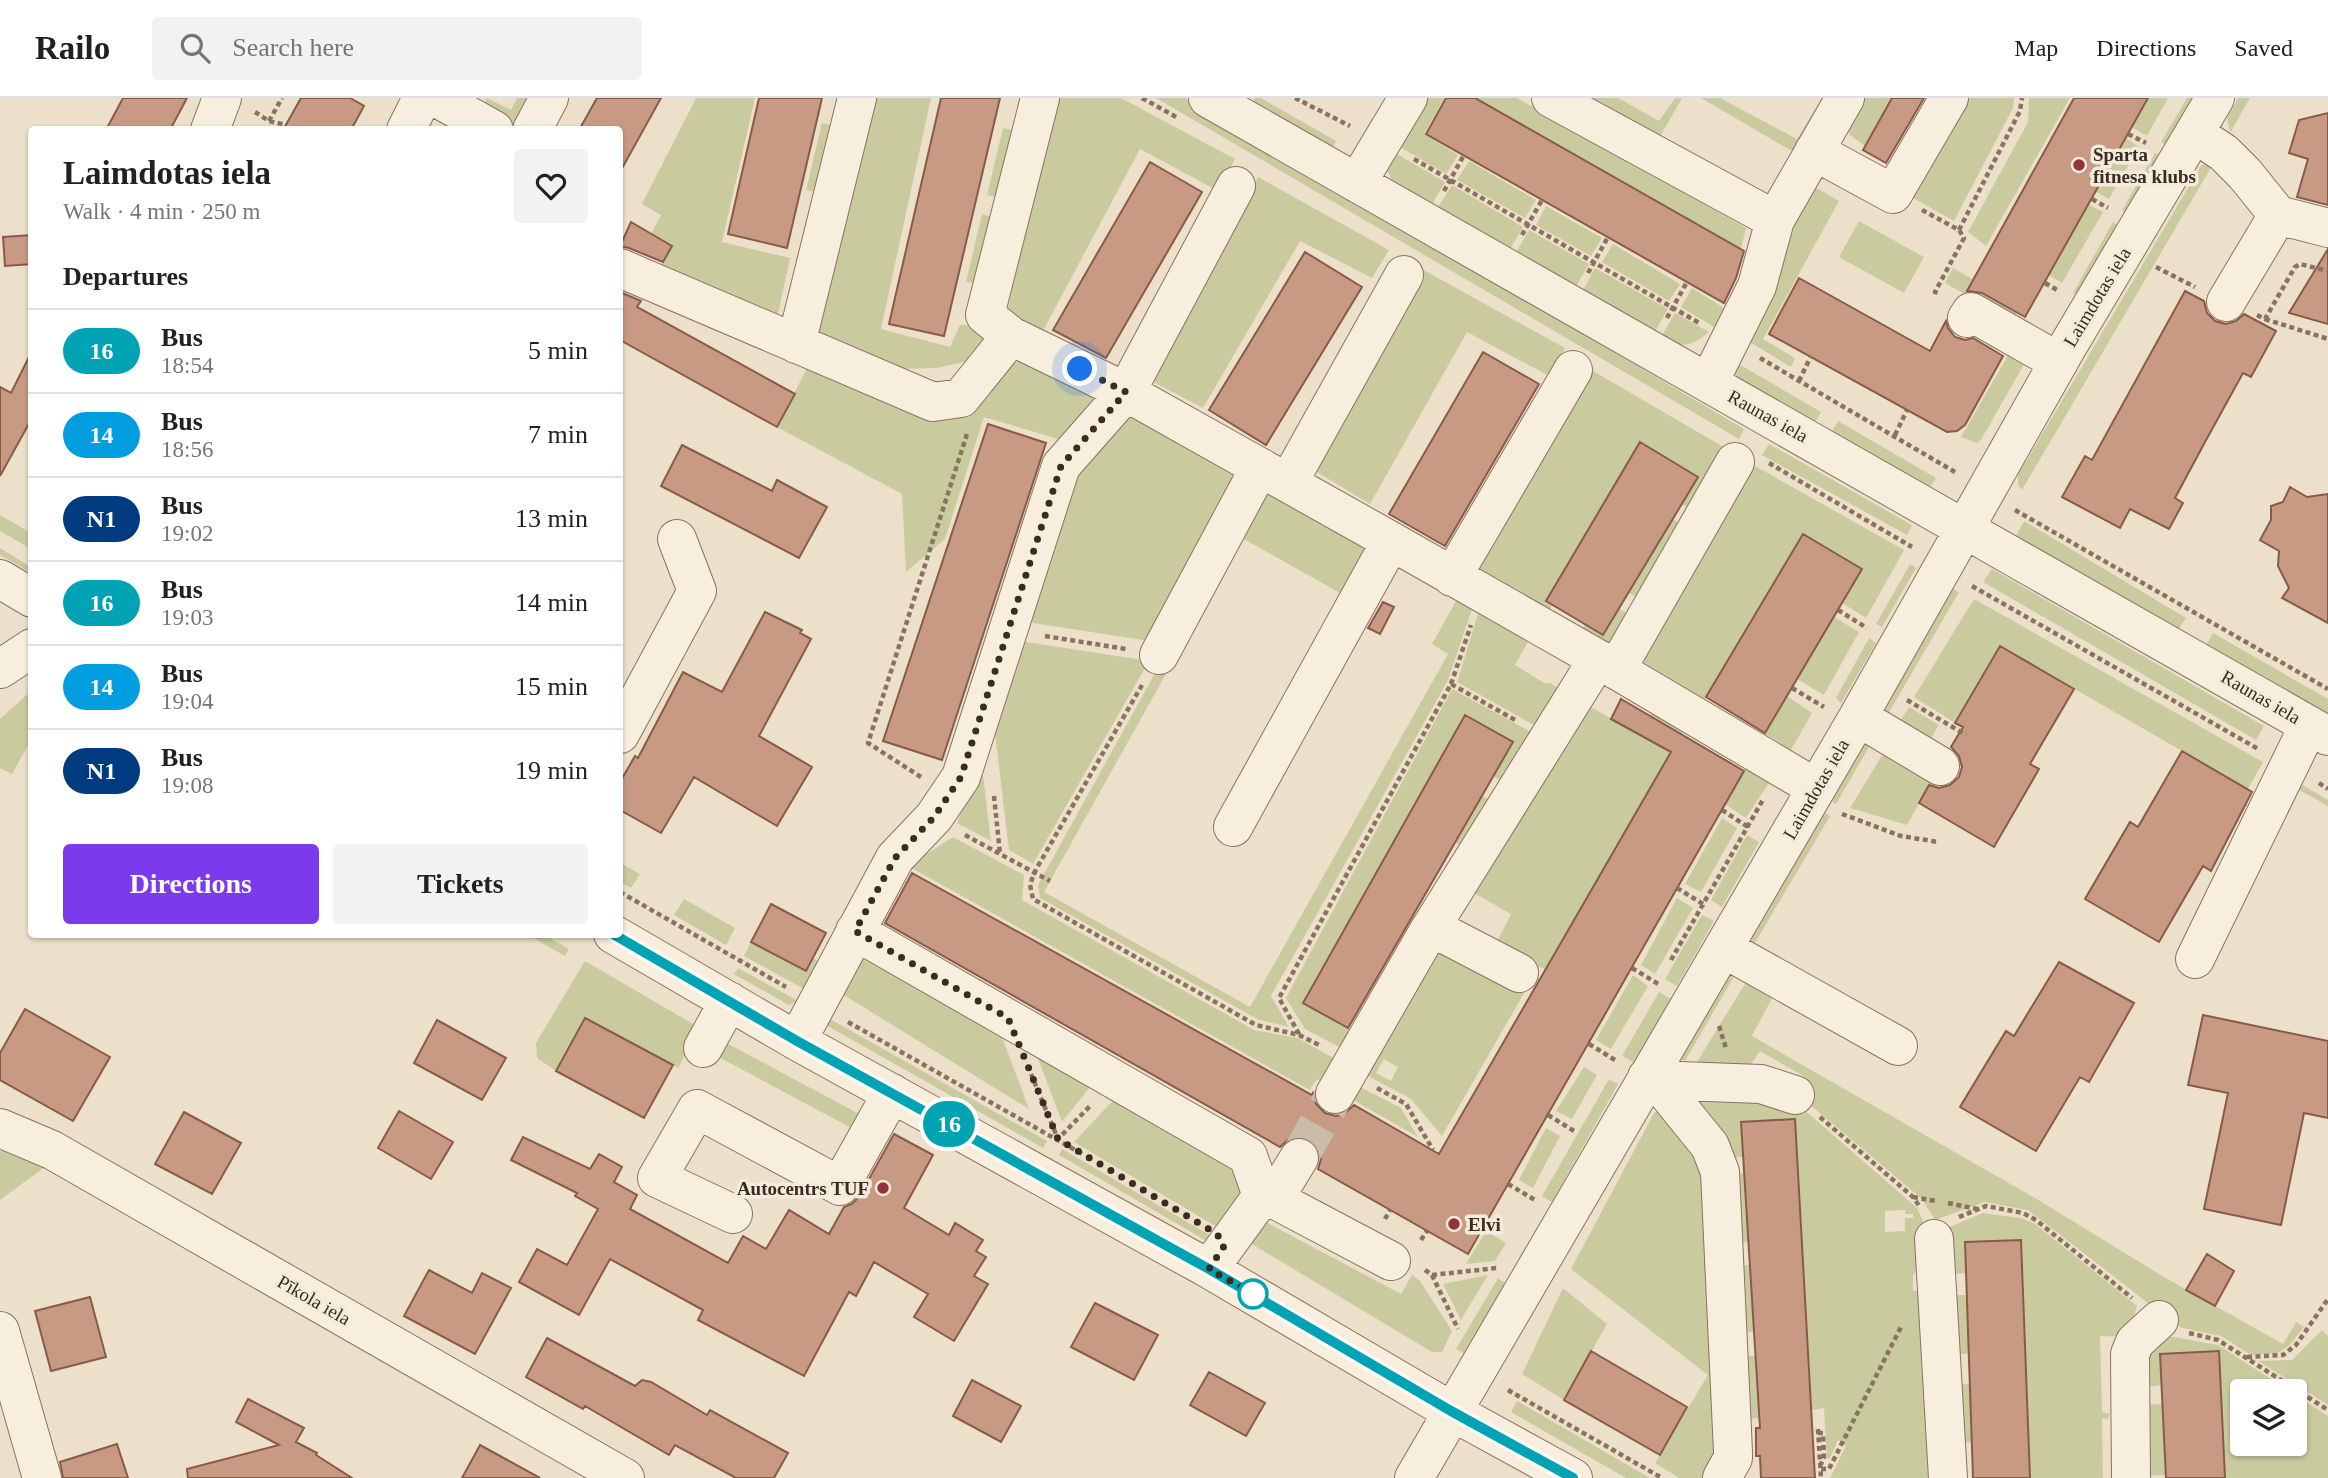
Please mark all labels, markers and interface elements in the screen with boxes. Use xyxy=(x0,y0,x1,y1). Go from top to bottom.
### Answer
search box xyxy=(152,17,642,80)
icon: search xyxy=(176,29,214,67)
text: Railo xyxy=(35,30,110,66)
text: Search here xyxy=(232,33,354,62)
text: Map xyxy=(2014,35,2058,61)
text: Directions xyxy=(2096,35,2196,61)
text: Saved xyxy=(2234,35,2293,61)
place label: Sparta fitnesa klubs xyxy=(2093,144,2196,187)
button: heart xyxy=(514,149,588,223)
text: Laimdotas iela xyxy=(63,155,271,191)
marker: Sparta fitnesa klubs xyxy=(2071,157,2087,173)
text: Walk · 4 min · 250 m xyxy=(63,199,260,224)
street label: Laimdotas iela xyxy=(2059,243,2135,351)
text: Departures xyxy=(63,262,188,291)
text: Bus xyxy=(161,323,203,352)
text: 5 min xyxy=(528,336,588,365)
text: 16 xyxy=(90,338,114,364)
your location xyxy=(1062,351,1097,386)
text: 18:54 xyxy=(161,353,213,378)
street label: Raunas iela xyxy=(1724,385,1812,447)
text: Bus xyxy=(161,407,203,436)
text: 7 min xyxy=(528,420,588,449)
text: 14 xyxy=(90,422,114,448)
text: 18:56 xyxy=(161,437,213,462)
text: Bus xyxy=(161,491,203,520)
text: 13 min xyxy=(515,504,588,533)
text: N1 xyxy=(87,506,116,532)
text: 19:02 xyxy=(161,521,213,546)
text: Bus xyxy=(161,575,203,604)
text: 14 min xyxy=(515,588,588,617)
text: 16 xyxy=(90,590,114,616)
text: 19:03 xyxy=(161,605,213,630)
text: Bus xyxy=(161,659,203,688)
street label: Raunas iela xyxy=(2218,666,2305,728)
text: 15 min xyxy=(515,672,588,701)
text: 14 xyxy=(90,674,114,700)
text: 19:04 xyxy=(161,689,213,714)
street label: Laimdotas iela xyxy=(1779,735,1853,843)
text: Bus xyxy=(161,743,203,772)
text: 19 min xyxy=(515,756,588,785)
text: N1 xyxy=(87,758,116,784)
text: 19:08 xyxy=(161,773,213,798)
button: Directions xyxy=(63,844,319,924)
button: Tickets xyxy=(333,844,588,924)
line badge: 16 xyxy=(918,1101,981,1147)
text: 16 xyxy=(937,1111,961,1137)
place label: Autocentrs TUF xyxy=(737,1178,869,1199)
marker: Autocentrs TUF xyxy=(875,1180,891,1196)
place label: Elvi xyxy=(1468,1214,1501,1235)
marker: Elvi xyxy=(1446,1216,1462,1232)
street label: Pīkola iela xyxy=(274,1271,355,1330)
unlabelled marker xyxy=(1238,1279,1268,1309)
map controls xyxy=(2230,1379,2307,1456)
button: layers xyxy=(2230,1379,2307,1456)

